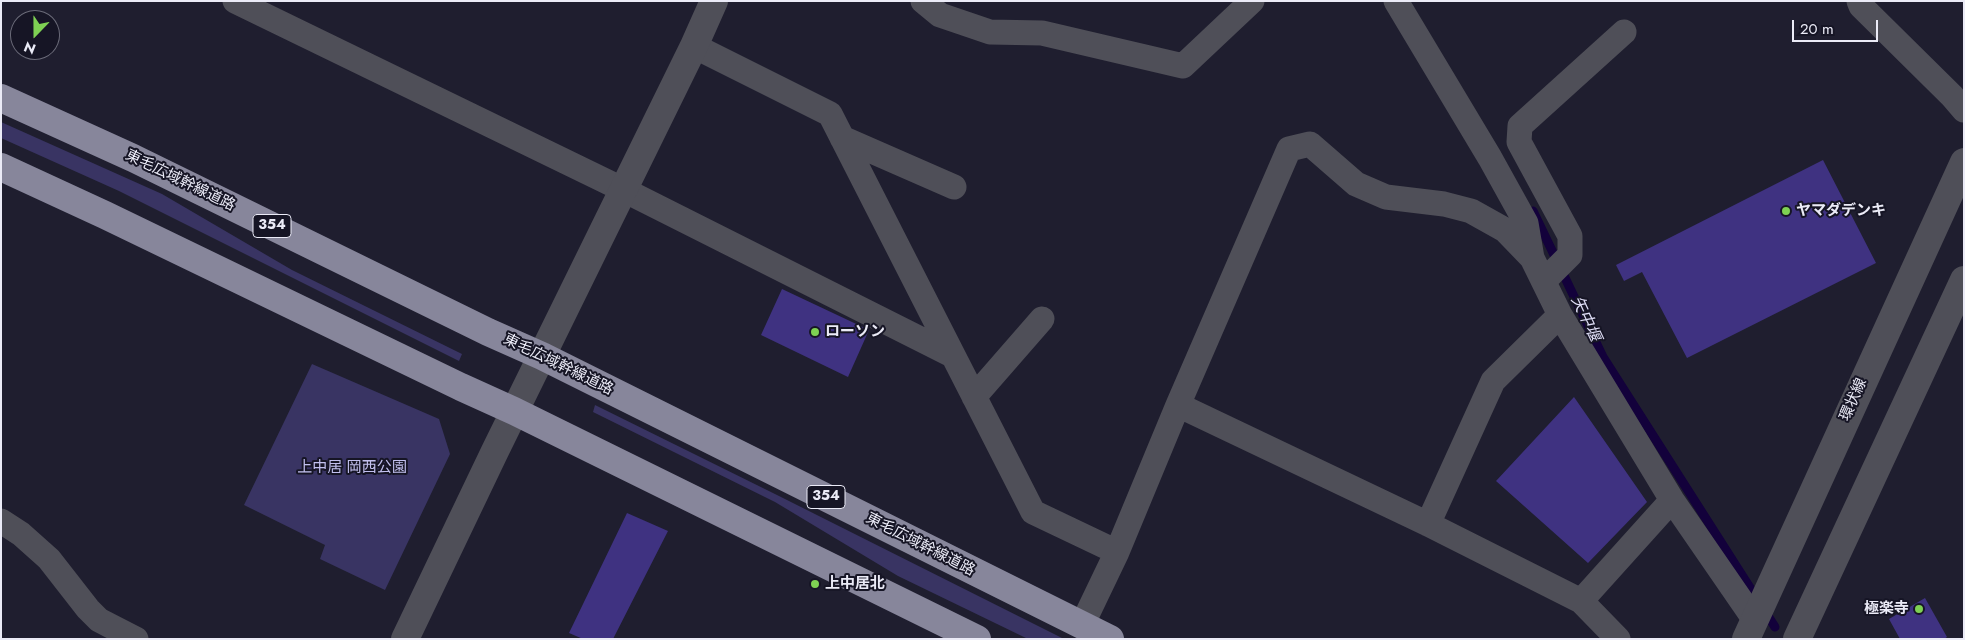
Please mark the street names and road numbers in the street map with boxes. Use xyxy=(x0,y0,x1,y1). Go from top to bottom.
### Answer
street label: 東毛広域幹線道路 xyxy=(122,147,238,215)
road number: 354 xyxy=(253,215,291,238)
street label: 東毛広域幹線道路 xyxy=(500,331,616,399)
street label: 環状線 xyxy=(1837,376,1871,424)
road number: 354 xyxy=(807,486,845,508)
street label: 東毛広域幹線道路 xyxy=(862,510,978,580)

